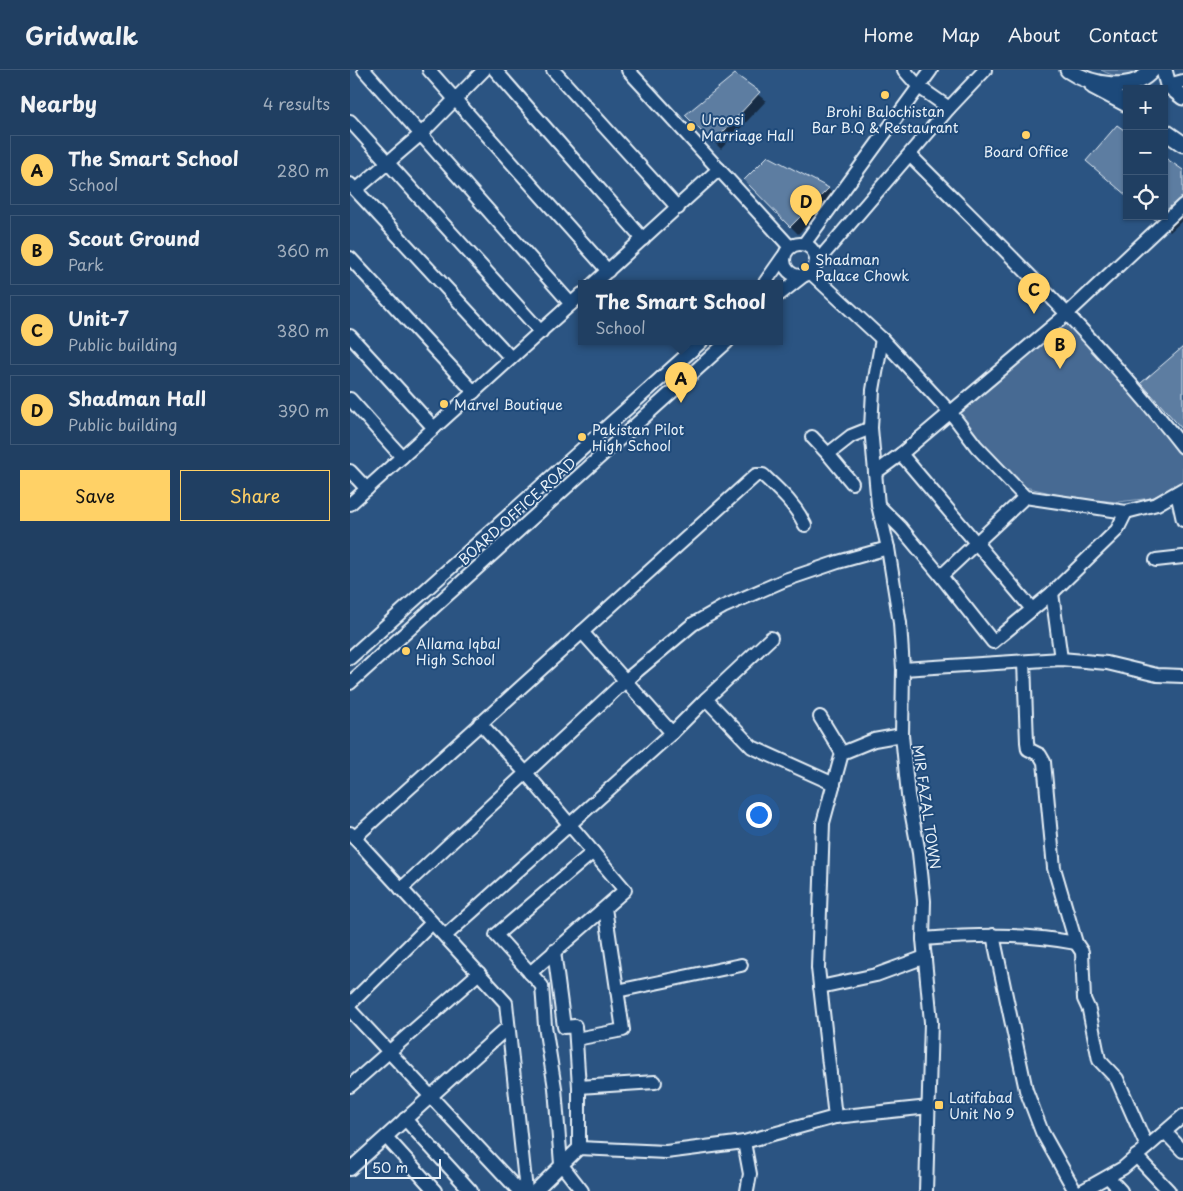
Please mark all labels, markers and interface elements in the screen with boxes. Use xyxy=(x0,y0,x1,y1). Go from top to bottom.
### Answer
text: Gridwalk xyxy=(25,17,138,53)
text: Home xyxy=(863,21,913,48)
text: Map xyxy=(941,21,980,48)
text: About xyxy=(1008,21,1060,48)
text: Contact xyxy=(1088,21,1158,48)
map controls xyxy=(1123,85,1168,220)
button: + xyxy=(1123,85,1168,130)
text: Nearby xyxy=(20,87,97,119)
marker: Brohi Balochistan Bar B.Q & Restaurant xyxy=(879,89,891,101)
text: 4 results xyxy=(263,91,330,115)
place label: Brohi Balochistan Bar B.Q & Restaurant xyxy=(812,101,959,138)
place label: Uroosi Marriage Hall xyxy=(701,109,794,146)
marker: Uroosi Marriage Hall xyxy=(685,121,697,133)
marker: Board Office xyxy=(1020,129,1032,141)
button: − xyxy=(1123,130,1168,175)
place label: Board Office xyxy=(984,141,1068,162)
text: The Smart School xyxy=(68,144,238,172)
text: A xyxy=(31,158,43,182)
text: 280 m xyxy=(277,158,329,182)
text: School xyxy=(68,172,118,196)
button: locate xyxy=(1123,175,1168,220)
pin: D xyxy=(790,185,822,226)
text: Scout Ground xyxy=(68,224,200,252)
text: B xyxy=(32,238,42,262)
text: 360 m xyxy=(277,238,329,262)
place label: Shadman Palace Chowk xyxy=(815,249,909,286)
text: Park xyxy=(68,252,104,276)
marker: Shadman Palace Chowk xyxy=(799,261,811,273)
pin: C xyxy=(1018,273,1050,314)
popup xyxy=(578,280,783,345)
text: The Smart School xyxy=(595,287,766,315)
text: Unit-7 xyxy=(68,304,129,332)
text: School xyxy=(595,315,646,339)
text: C xyxy=(31,318,43,342)
text: 380 m xyxy=(277,318,329,342)
pin: B xyxy=(1044,328,1076,369)
text: Public building xyxy=(68,332,178,356)
pin: A xyxy=(665,362,697,403)
text: Shadman Hall xyxy=(68,384,206,412)
place label: Marvel Boutique xyxy=(454,394,563,415)
text: D xyxy=(31,398,43,422)
text: 390 m xyxy=(278,398,329,422)
marker: Marvel Boutique xyxy=(438,398,450,410)
text: Public building xyxy=(68,412,178,436)
place label: Pakistan Pilot High School xyxy=(592,419,685,456)
marker: Pakistan Pilot High School xyxy=(576,431,588,443)
street label: BOARD OFFICE ROAD xyxy=(454,452,580,570)
button: Save xyxy=(20,470,170,521)
button: Share xyxy=(180,470,330,521)
place label: Allama Iqbal High School xyxy=(416,633,500,670)
marker: Allama Iqbal High School xyxy=(400,645,412,657)
street label: MIR FAZAL TOWN xyxy=(908,743,946,871)
your location xyxy=(746,802,772,828)
place label: Latifabad Unit No 9 xyxy=(949,1087,1015,1124)
marker: Latifabad Unit No 9 xyxy=(933,1099,945,1111)
scale bar xyxy=(365,1156,441,1179)
text: 50 m xyxy=(372,1157,408,1178)

